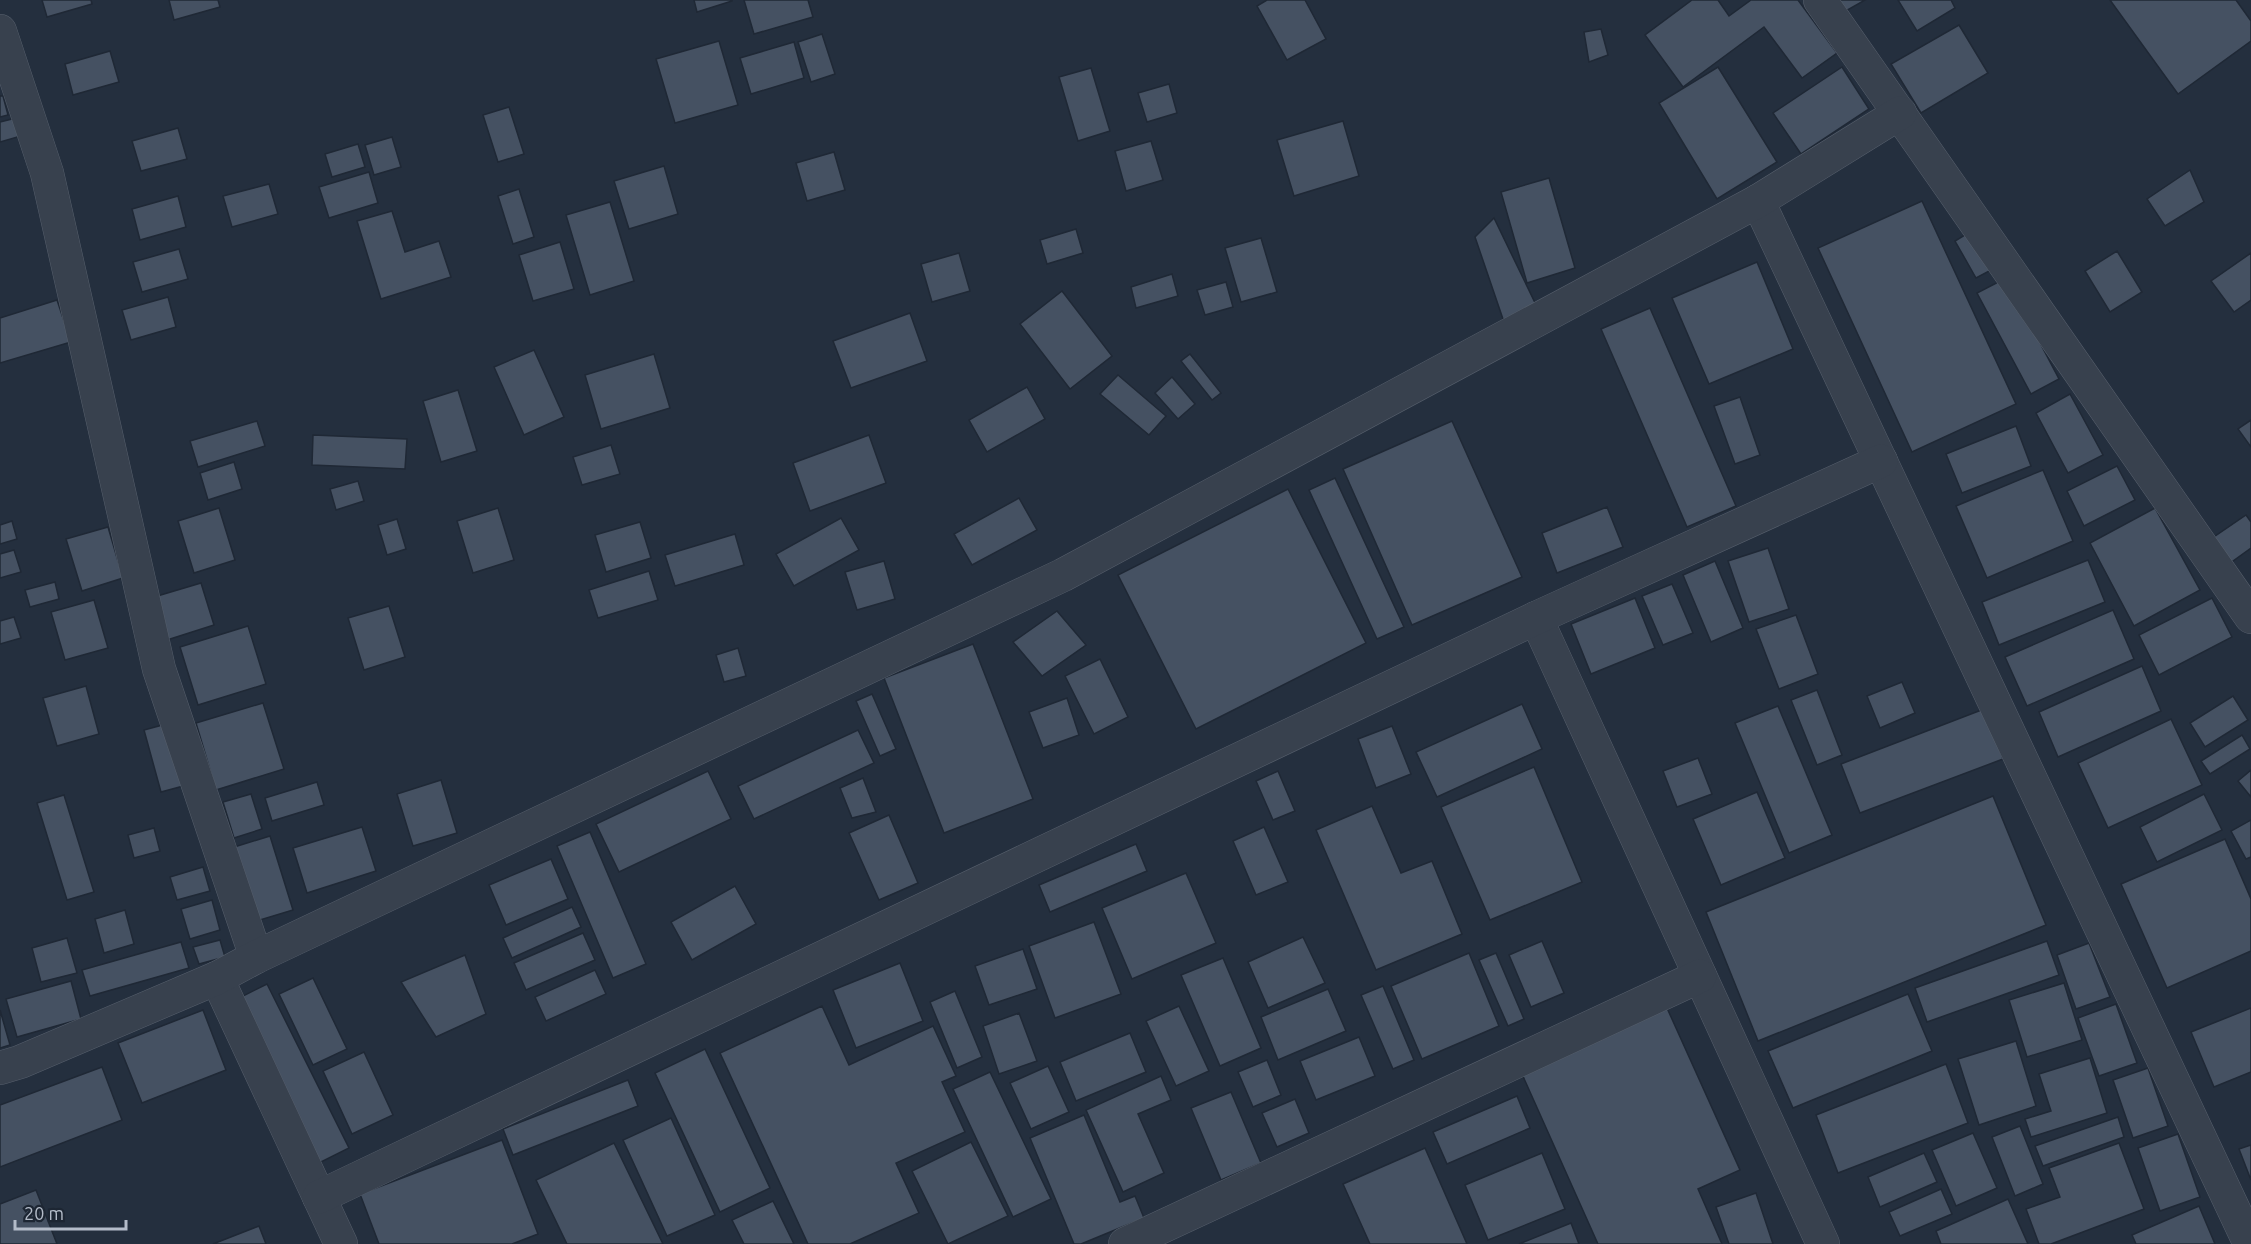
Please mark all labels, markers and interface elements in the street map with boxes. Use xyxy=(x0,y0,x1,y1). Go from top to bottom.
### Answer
scale bar xyxy=(15,1193,126,1231)
text: 20 m xyxy=(24,1203,64,1223)

